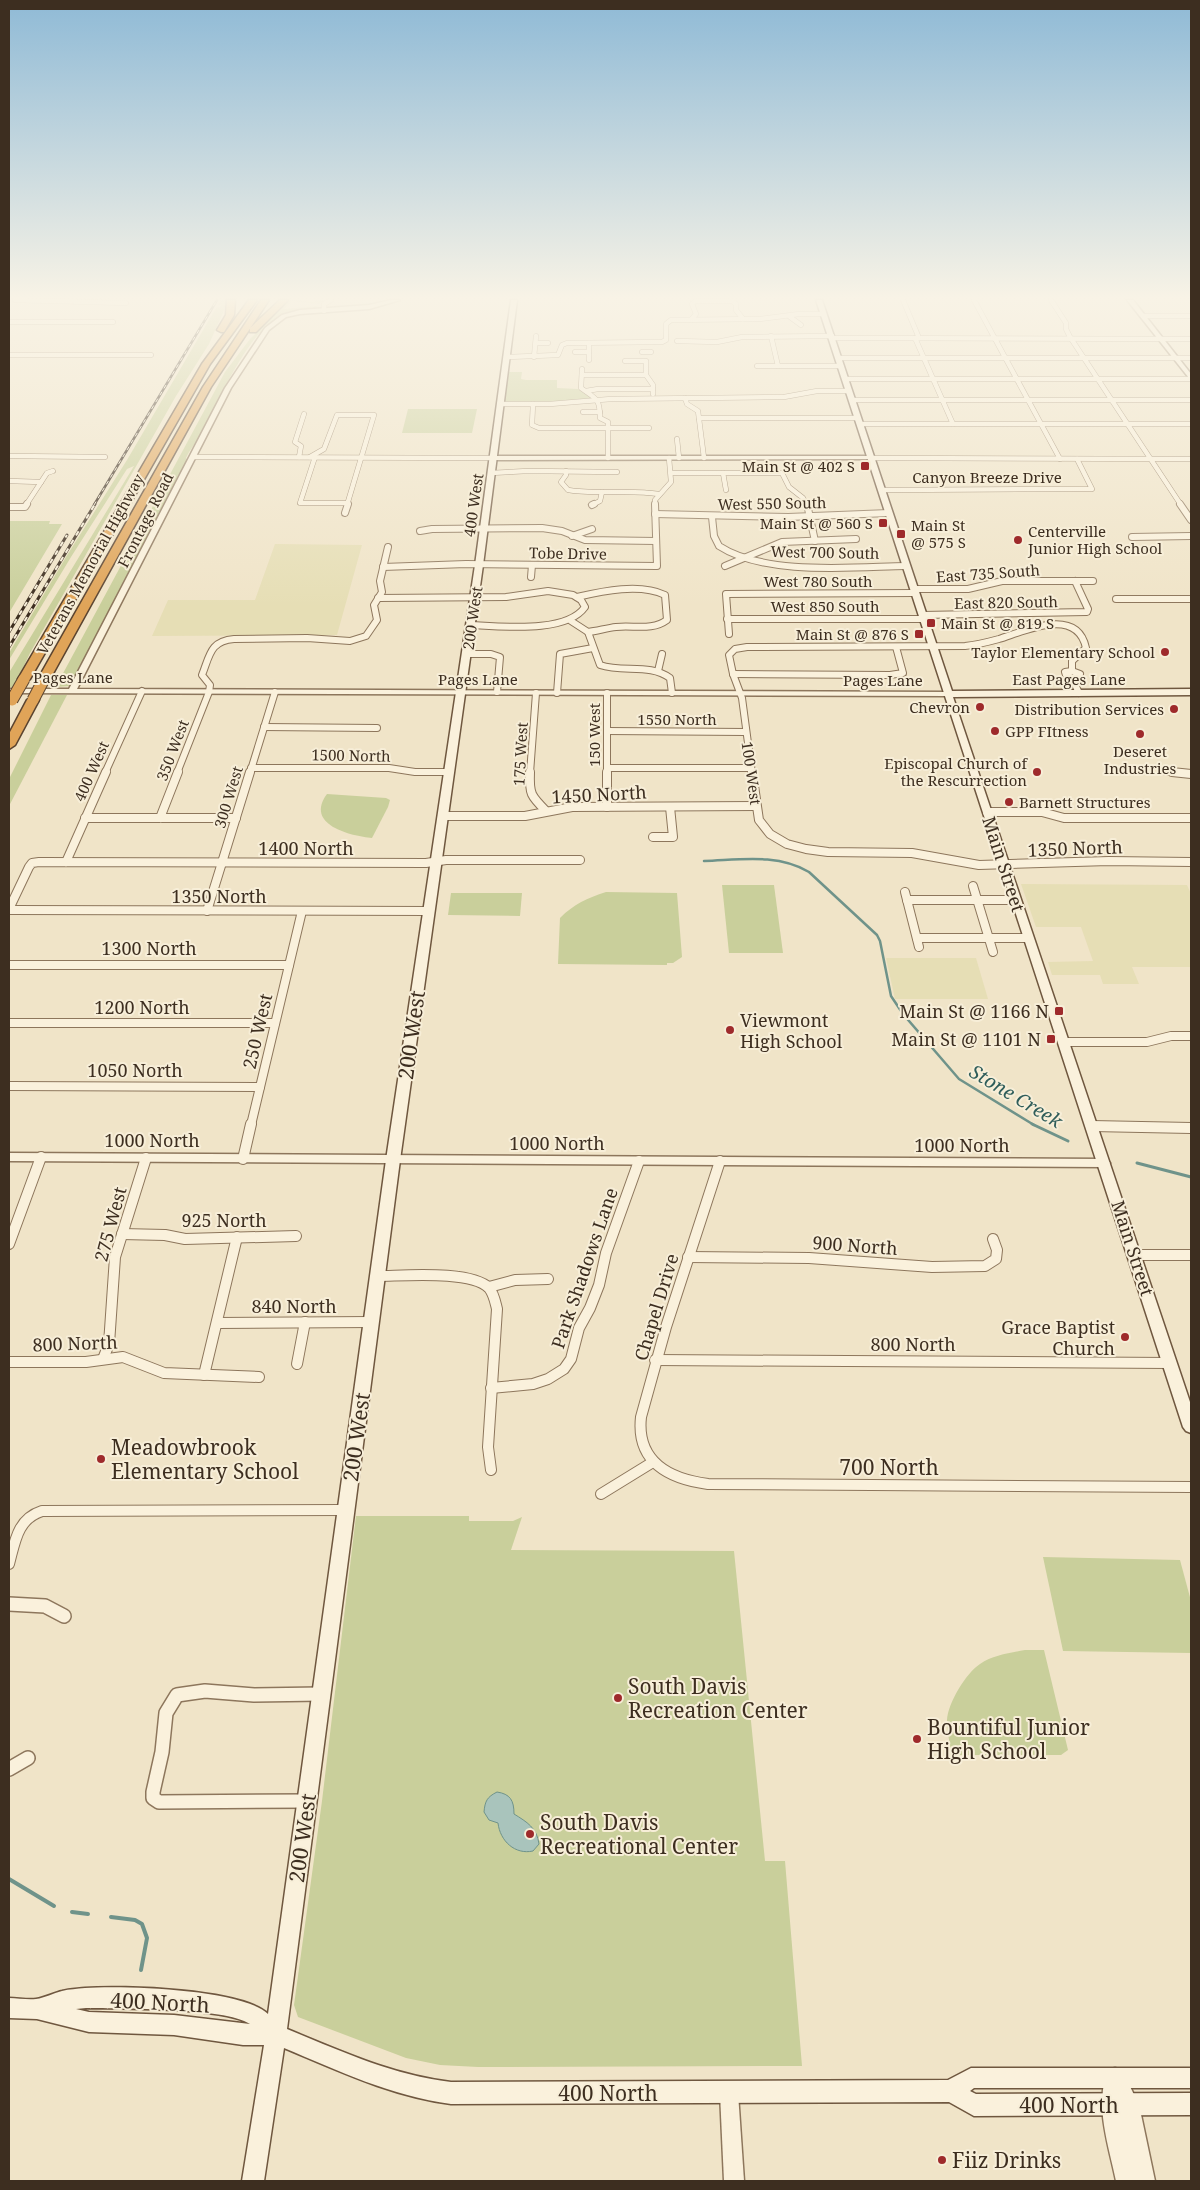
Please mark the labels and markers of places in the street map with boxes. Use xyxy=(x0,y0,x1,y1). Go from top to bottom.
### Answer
place label: Main St @ 402 S xyxy=(742,456,855,476)
marker: Main St @ 402 S xyxy=(859,460,871,472)
place label: Main St @ 560 S xyxy=(760,513,873,533)
place label: Main St @ 575 S xyxy=(911,515,966,552)
marker: Main St @ 560 S xyxy=(877,517,889,529)
place label: Centerville Junior High School xyxy=(1027,521,1163,558)
marker: Main St @ 575 S xyxy=(895,528,907,540)
marker: Centerville Junior High School xyxy=(1012,534,1024,546)
place label: Main St @ 819 S xyxy=(941,613,1054,633)
marker: Main St @ 819 S xyxy=(925,617,937,629)
place label: Main St @ 876 S xyxy=(796,624,909,644)
marker: Main St @ 876 S xyxy=(913,628,925,640)
place label: Taylor Elementary School xyxy=(971,642,1155,662)
marker: Taylor Elementary School xyxy=(1159,646,1171,658)
place label: Chevron xyxy=(909,697,970,717)
place label: Distribution Services xyxy=(1014,699,1164,719)
marker: Chevron xyxy=(974,701,986,713)
marker: Distribution Services xyxy=(1168,703,1180,715)
place label: GPP FItness xyxy=(1005,721,1089,741)
marker: GPP FItness xyxy=(989,725,1001,737)
marker: Deseret Industries xyxy=(1134,728,1146,740)
place label: Deseret Industries xyxy=(1104,741,1177,778)
place label: Episcopal Church of the Rescurrection xyxy=(884,753,1028,790)
marker: Episcopal Church of the Rescurrection xyxy=(1031,766,1043,778)
place label: Barnett Structures xyxy=(1019,792,1151,812)
marker: Barnett Structures xyxy=(1003,796,1015,808)
place label: Main St @ 1166 N xyxy=(899,999,1049,1023)
marker: Main St @ 1166 N xyxy=(1053,1005,1065,1017)
place label: Viewmont High School xyxy=(740,1008,843,1053)
marker: Viewmont High School xyxy=(724,1024,736,1036)
place label: Main St @ 1101 N xyxy=(891,1027,1041,1051)
marker: Main St @ 1101 N xyxy=(1045,1033,1057,1045)
place label: Grace Baptist Church xyxy=(1001,1315,1115,1360)
marker: Grace Baptist Church xyxy=(1119,1331,1131,1343)
place label: Meadowbrook Elementary School xyxy=(111,1433,299,1485)
marker: Meadowbrook Elementary School xyxy=(95,1453,107,1465)
place label: South Davis Recreation Center xyxy=(628,1672,808,1724)
marker: South Davis Recreation Center xyxy=(612,1692,624,1704)
place label: Bountiful Junior High School xyxy=(927,1713,1090,1765)
marker: Bountiful Junior High School xyxy=(911,1733,923,1745)
place label: South Davis Recreational Center xyxy=(540,1808,738,1860)
marker: South Davis Recreational Center xyxy=(524,1828,536,1840)
place label: Fiiz Drinks xyxy=(952,2146,1061,2174)
marker: Fiiz Drinks xyxy=(936,2154,948,2166)

